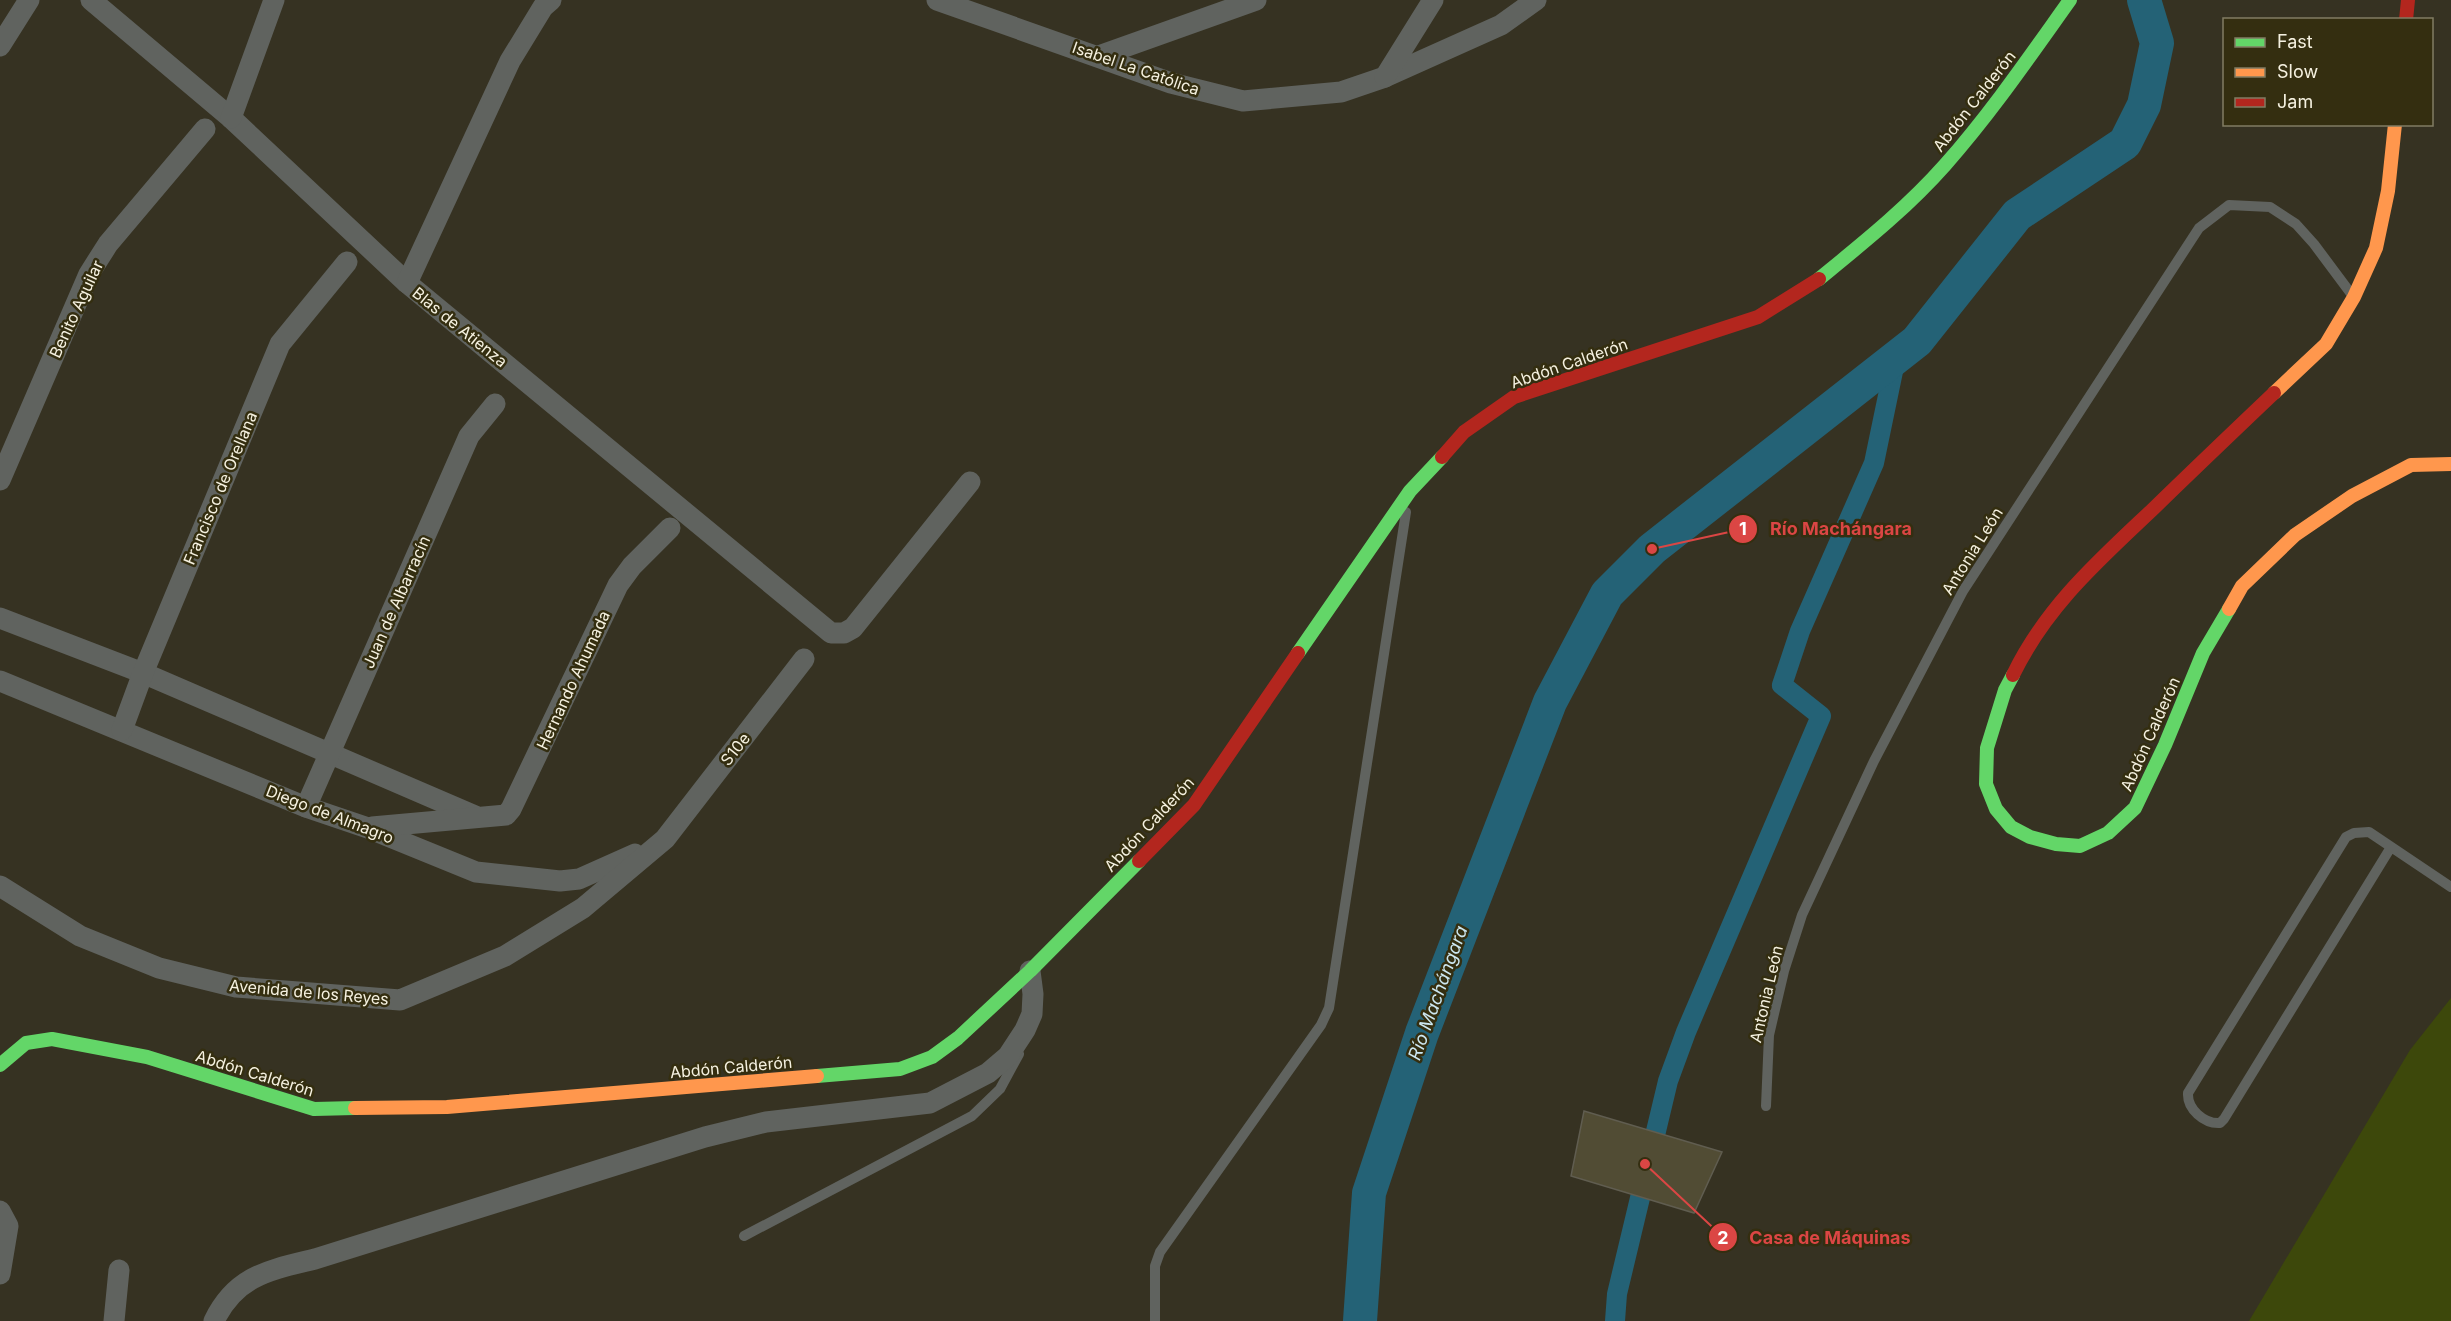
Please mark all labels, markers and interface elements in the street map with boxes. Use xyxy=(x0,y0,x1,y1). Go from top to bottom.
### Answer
legend xyxy=(2223,18,2433,126)
text: Fast xyxy=(2277,31,2313,52)
street label: Isabel La Católica xyxy=(1070,37,1202,99)
street label: Abdón Calderón xyxy=(1928,47,2020,155)
text: Slow xyxy=(2277,61,2318,82)
text: Jam xyxy=(2277,91,2313,112)
street label: Benito Aguilar xyxy=(45,257,107,361)
street label: Blas de Atienza xyxy=(408,283,512,371)
street label: Abdón Calderón xyxy=(1508,334,1630,392)
street label: Francisco de Orellana xyxy=(179,408,261,568)
street label: Antonia León xyxy=(1937,504,2007,598)
callout: Río Machángara xyxy=(1728,511,1924,547)
text: 1 xyxy=(1739,518,1747,539)
text: Río Machángara xyxy=(1770,518,1912,539)
street label: Juan de Albarracín xyxy=(358,533,434,671)
street label: Hernando Ahumada xyxy=(532,607,614,753)
street label: Abdón Calderón xyxy=(2116,674,2184,794)
street label: S10e xyxy=(716,729,754,769)
street label: Abdón Calderón xyxy=(1100,772,1198,876)
street label: Diego de Almagro xyxy=(263,780,397,848)
water label: Río Machángara xyxy=(1403,923,1472,1063)
street label: Antonia León xyxy=(1745,943,1787,1045)
street label: Avenida de los Reyes xyxy=(228,975,390,1009)
street label: Abdón Calderón xyxy=(193,1046,317,1100)
street label: Abdón Calderón xyxy=(669,1052,793,1082)
callout: Casa de Máquinas xyxy=(1708,1219,1923,1255)
text: 2 xyxy=(1717,1227,1729,1248)
text: Casa de Máquinas xyxy=(1749,1227,1911,1248)

